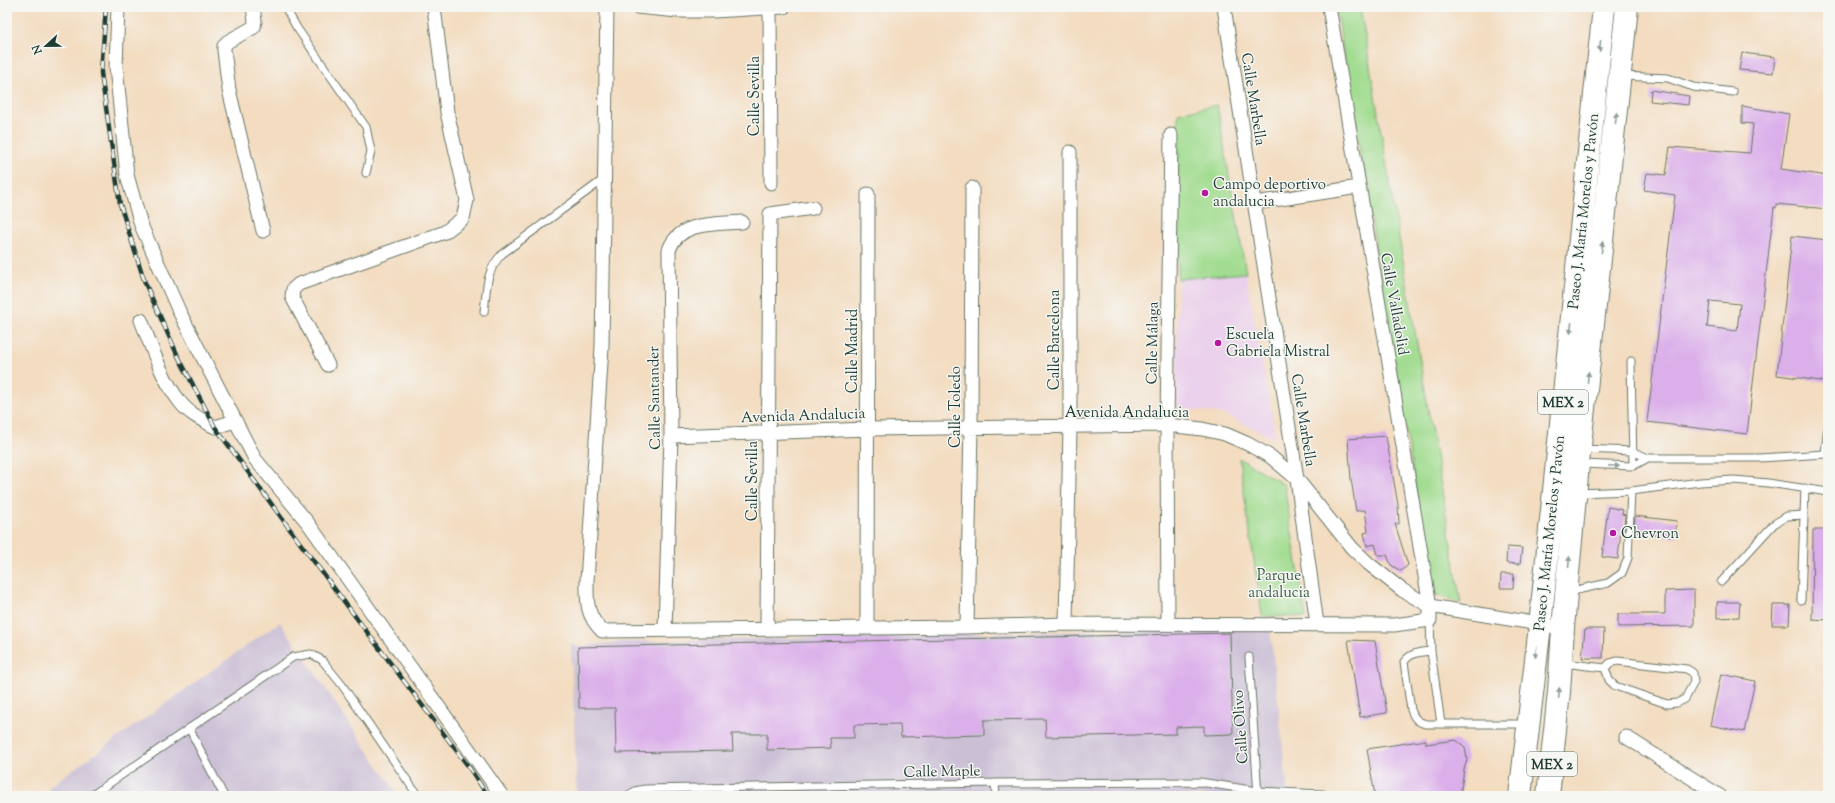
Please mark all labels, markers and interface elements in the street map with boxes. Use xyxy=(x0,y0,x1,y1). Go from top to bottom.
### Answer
north arrow xyxy=(26,26,66,66)
one-way arrow xyxy=(1597,40,1604,52)
text: N xyxy=(29,42,47,57)
street label: Calle Marbella xyxy=(1235,51,1270,147)
street label: Calle Sevilla xyxy=(745,56,766,136)
street label: Paseo J. María Morelos y Pavón xyxy=(1564,112,1605,310)
one-way arrow xyxy=(1613,112,1620,124)
place label: Campo deportivo andalucia xyxy=(1213,175,1326,213)
marker: Campo deportivo andalucia xyxy=(1200,188,1210,198)
one-way arrow xyxy=(1599,241,1605,254)
street label: Calle Valladolid xyxy=(1374,251,1413,358)
street label: Calle Barcelona xyxy=(1045,290,1066,390)
street label: Calle Málaga xyxy=(1142,301,1165,385)
street label: Calle Madrid xyxy=(843,308,864,393)
one-way arrow xyxy=(1567,322,1574,334)
place label: Escuela Gabriela Mistral xyxy=(1226,325,1330,363)
marker: Escuela Gabriela Mistral xyxy=(1213,338,1223,348)
street label: Calle Santander xyxy=(644,346,667,450)
street label: Calle Toledo xyxy=(946,366,967,448)
one-way arrow xyxy=(1584,371,1591,383)
street label: Calle Marbella xyxy=(1285,372,1320,468)
road number: MEX 2 xyxy=(1538,390,1588,414)
street label: Avenida Andalucia xyxy=(1065,403,1189,424)
street label: Avenida Andalucia xyxy=(741,404,866,429)
street label: Paseo J. María Morelos y Pavón xyxy=(1530,434,1571,632)
street label: Calle Sevilla xyxy=(743,441,764,521)
one-way arrow xyxy=(1608,462,1620,469)
place label: Chevron xyxy=(1621,524,1679,545)
marker: Chevron xyxy=(1608,528,1618,538)
one-way arrow xyxy=(1566,556,1573,568)
park label: Parque andalucia xyxy=(1248,566,1310,604)
one-way arrow xyxy=(1533,646,1540,658)
one-way arrow xyxy=(1555,687,1562,699)
street label: Calle Olivo xyxy=(1228,689,1255,765)
road number: MEX 2 xyxy=(1527,752,1577,776)
street label: Calle Maple xyxy=(903,761,981,784)

